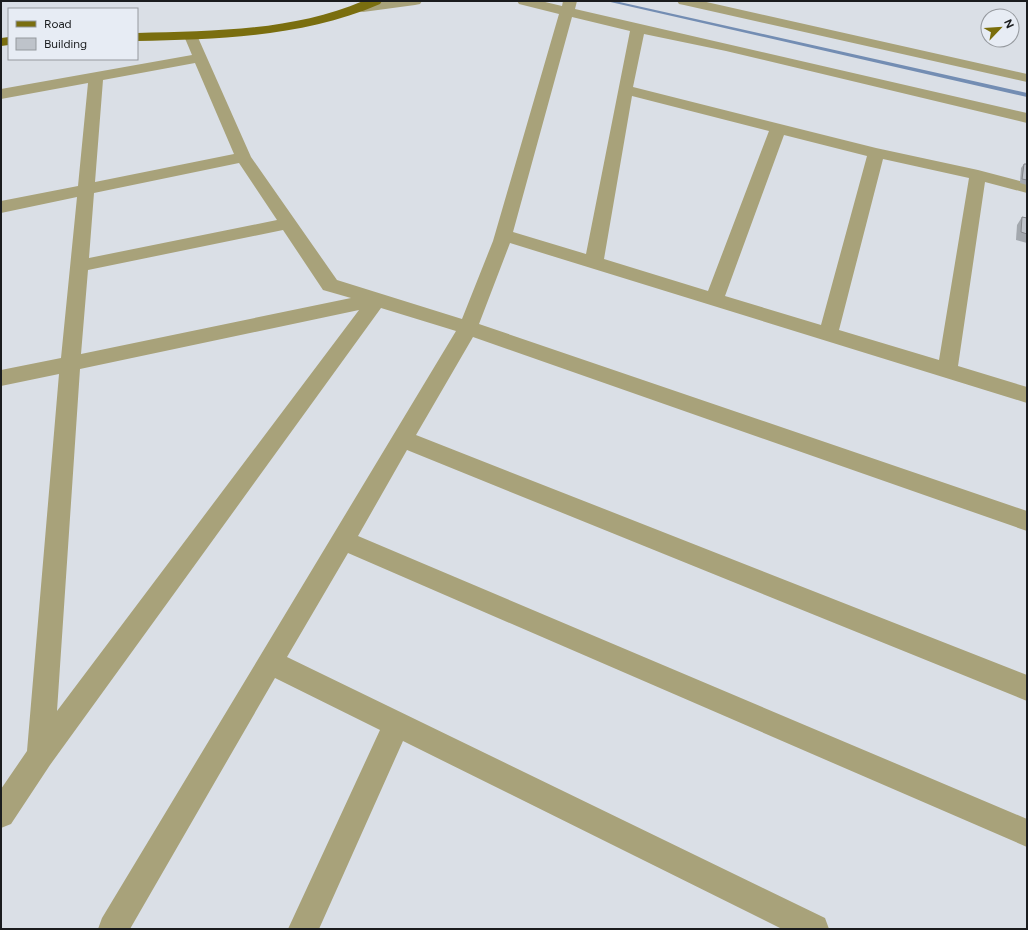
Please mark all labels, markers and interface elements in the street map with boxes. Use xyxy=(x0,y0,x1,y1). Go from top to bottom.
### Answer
legend xyxy=(8,8,138,60)
north arrow xyxy=(980,8,1020,48)
text: Road xyxy=(44,17,72,31)
text: N xyxy=(1001,17,1016,31)
text: Building xyxy=(44,37,87,51)

